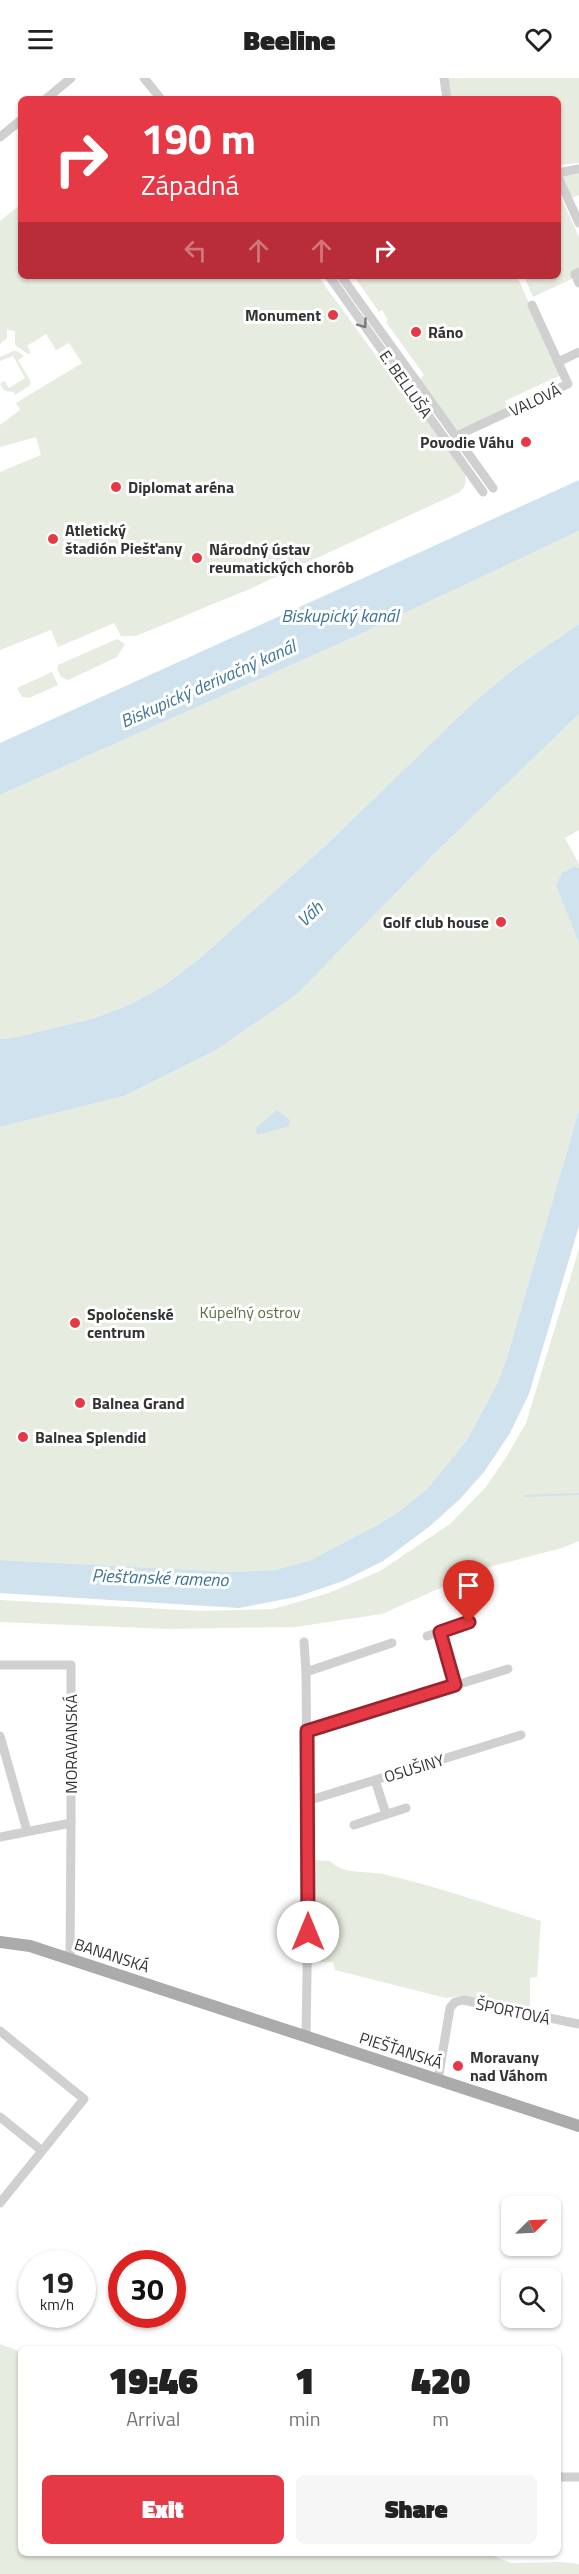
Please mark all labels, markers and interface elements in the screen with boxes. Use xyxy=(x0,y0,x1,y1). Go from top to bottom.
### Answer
text: Beeline xyxy=(244,19,335,60)
icon: menu xyxy=(24,23,57,56)
icon: heart xyxy=(522,23,555,56)
text: 190 m xyxy=(141,106,256,170)
icon: right xyxy=(42,120,120,198)
text: Západná xyxy=(141,164,239,205)
icon: left xyxy=(179,234,212,267)
icon: ahead xyxy=(242,234,275,267)
icon: ahead xyxy=(305,234,338,267)
icon: right xyxy=(368,234,401,267)
place label: Monument xyxy=(245,303,321,327)
marker: Monument xyxy=(326,308,340,322)
one-way arrow xyxy=(356,317,367,328)
place label: Ráno xyxy=(428,320,463,344)
marker: Ráno xyxy=(409,325,423,339)
street label: E. BELLUŠA xyxy=(374,345,438,423)
street label: VALOVÁ xyxy=(505,377,565,422)
place label: Povodie Váhu xyxy=(420,430,514,454)
marker: Povodie Váhu xyxy=(519,435,533,449)
place label: Diplomat aréna xyxy=(128,475,234,499)
marker: Diplomat aréna xyxy=(109,480,123,494)
place label: Atletický štadión Piešťany xyxy=(65,518,182,560)
marker: Atletický štadión Piešťany xyxy=(46,532,60,546)
place label: Národný ústav reumatických chorôb xyxy=(209,537,354,579)
marker: Národný ústav reumatických chorôb xyxy=(190,551,204,565)
water label: Biskupický kanál xyxy=(281,602,401,629)
water label: Biskupický derivačný kanál xyxy=(116,632,302,734)
water label: Váh xyxy=(290,894,330,933)
place label: Golf club house xyxy=(383,910,489,934)
marker: Golf club house xyxy=(494,915,508,929)
park label: Kúpeľný ostrov xyxy=(200,1300,301,1324)
place label: Spoločenské centrum xyxy=(87,1302,174,1344)
marker: Spoločenské centrum xyxy=(68,1316,82,1330)
place label: Balnea Grand xyxy=(92,1391,184,1415)
marker: Balnea Grand xyxy=(73,1396,87,1410)
place label: Balnea Splendid xyxy=(35,1425,146,1449)
marker: Balnea Splendid xyxy=(16,1430,30,1444)
pin xyxy=(443,1560,494,1622)
water label: Piešťanské rameno xyxy=(91,1562,230,1593)
icon: arrive xyxy=(452,1569,485,1602)
street label: MORAVANSKÁ xyxy=(59,1694,83,1794)
street label: OSUŠINY xyxy=(381,1747,447,1788)
position arrow xyxy=(276,1900,340,1964)
street label: BANANSKÁ xyxy=(71,1932,153,1979)
street label: ŠPORTOVÁ xyxy=(474,1991,553,2031)
street label: PIEŠŤANSKÁ xyxy=(356,2025,446,2075)
place label: Moravany nad Váhom xyxy=(470,2045,548,2087)
marker: Moravany nad Váhom xyxy=(451,2059,465,2073)
north arrow xyxy=(501,2196,561,2256)
map controls xyxy=(501,2196,561,2328)
speed limit sign: 30 xyxy=(108,2250,186,2328)
text: 19 xyxy=(40,2259,74,2305)
button: search xyxy=(501,2268,561,2328)
text: km/h xyxy=(40,2293,74,2316)
text: 19:46 xyxy=(109,2353,198,2408)
text: 1 xyxy=(295,2353,314,2408)
text: 420 xyxy=(411,2353,470,2408)
text: Arrival xyxy=(126,2403,180,2434)
text: min xyxy=(289,2403,320,2434)
text: m xyxy=(432,2403,449,2434)
button: Exit xyxy=(42,2475,284,2544)
button: Share xyxy=(296,2475,537,2544)

